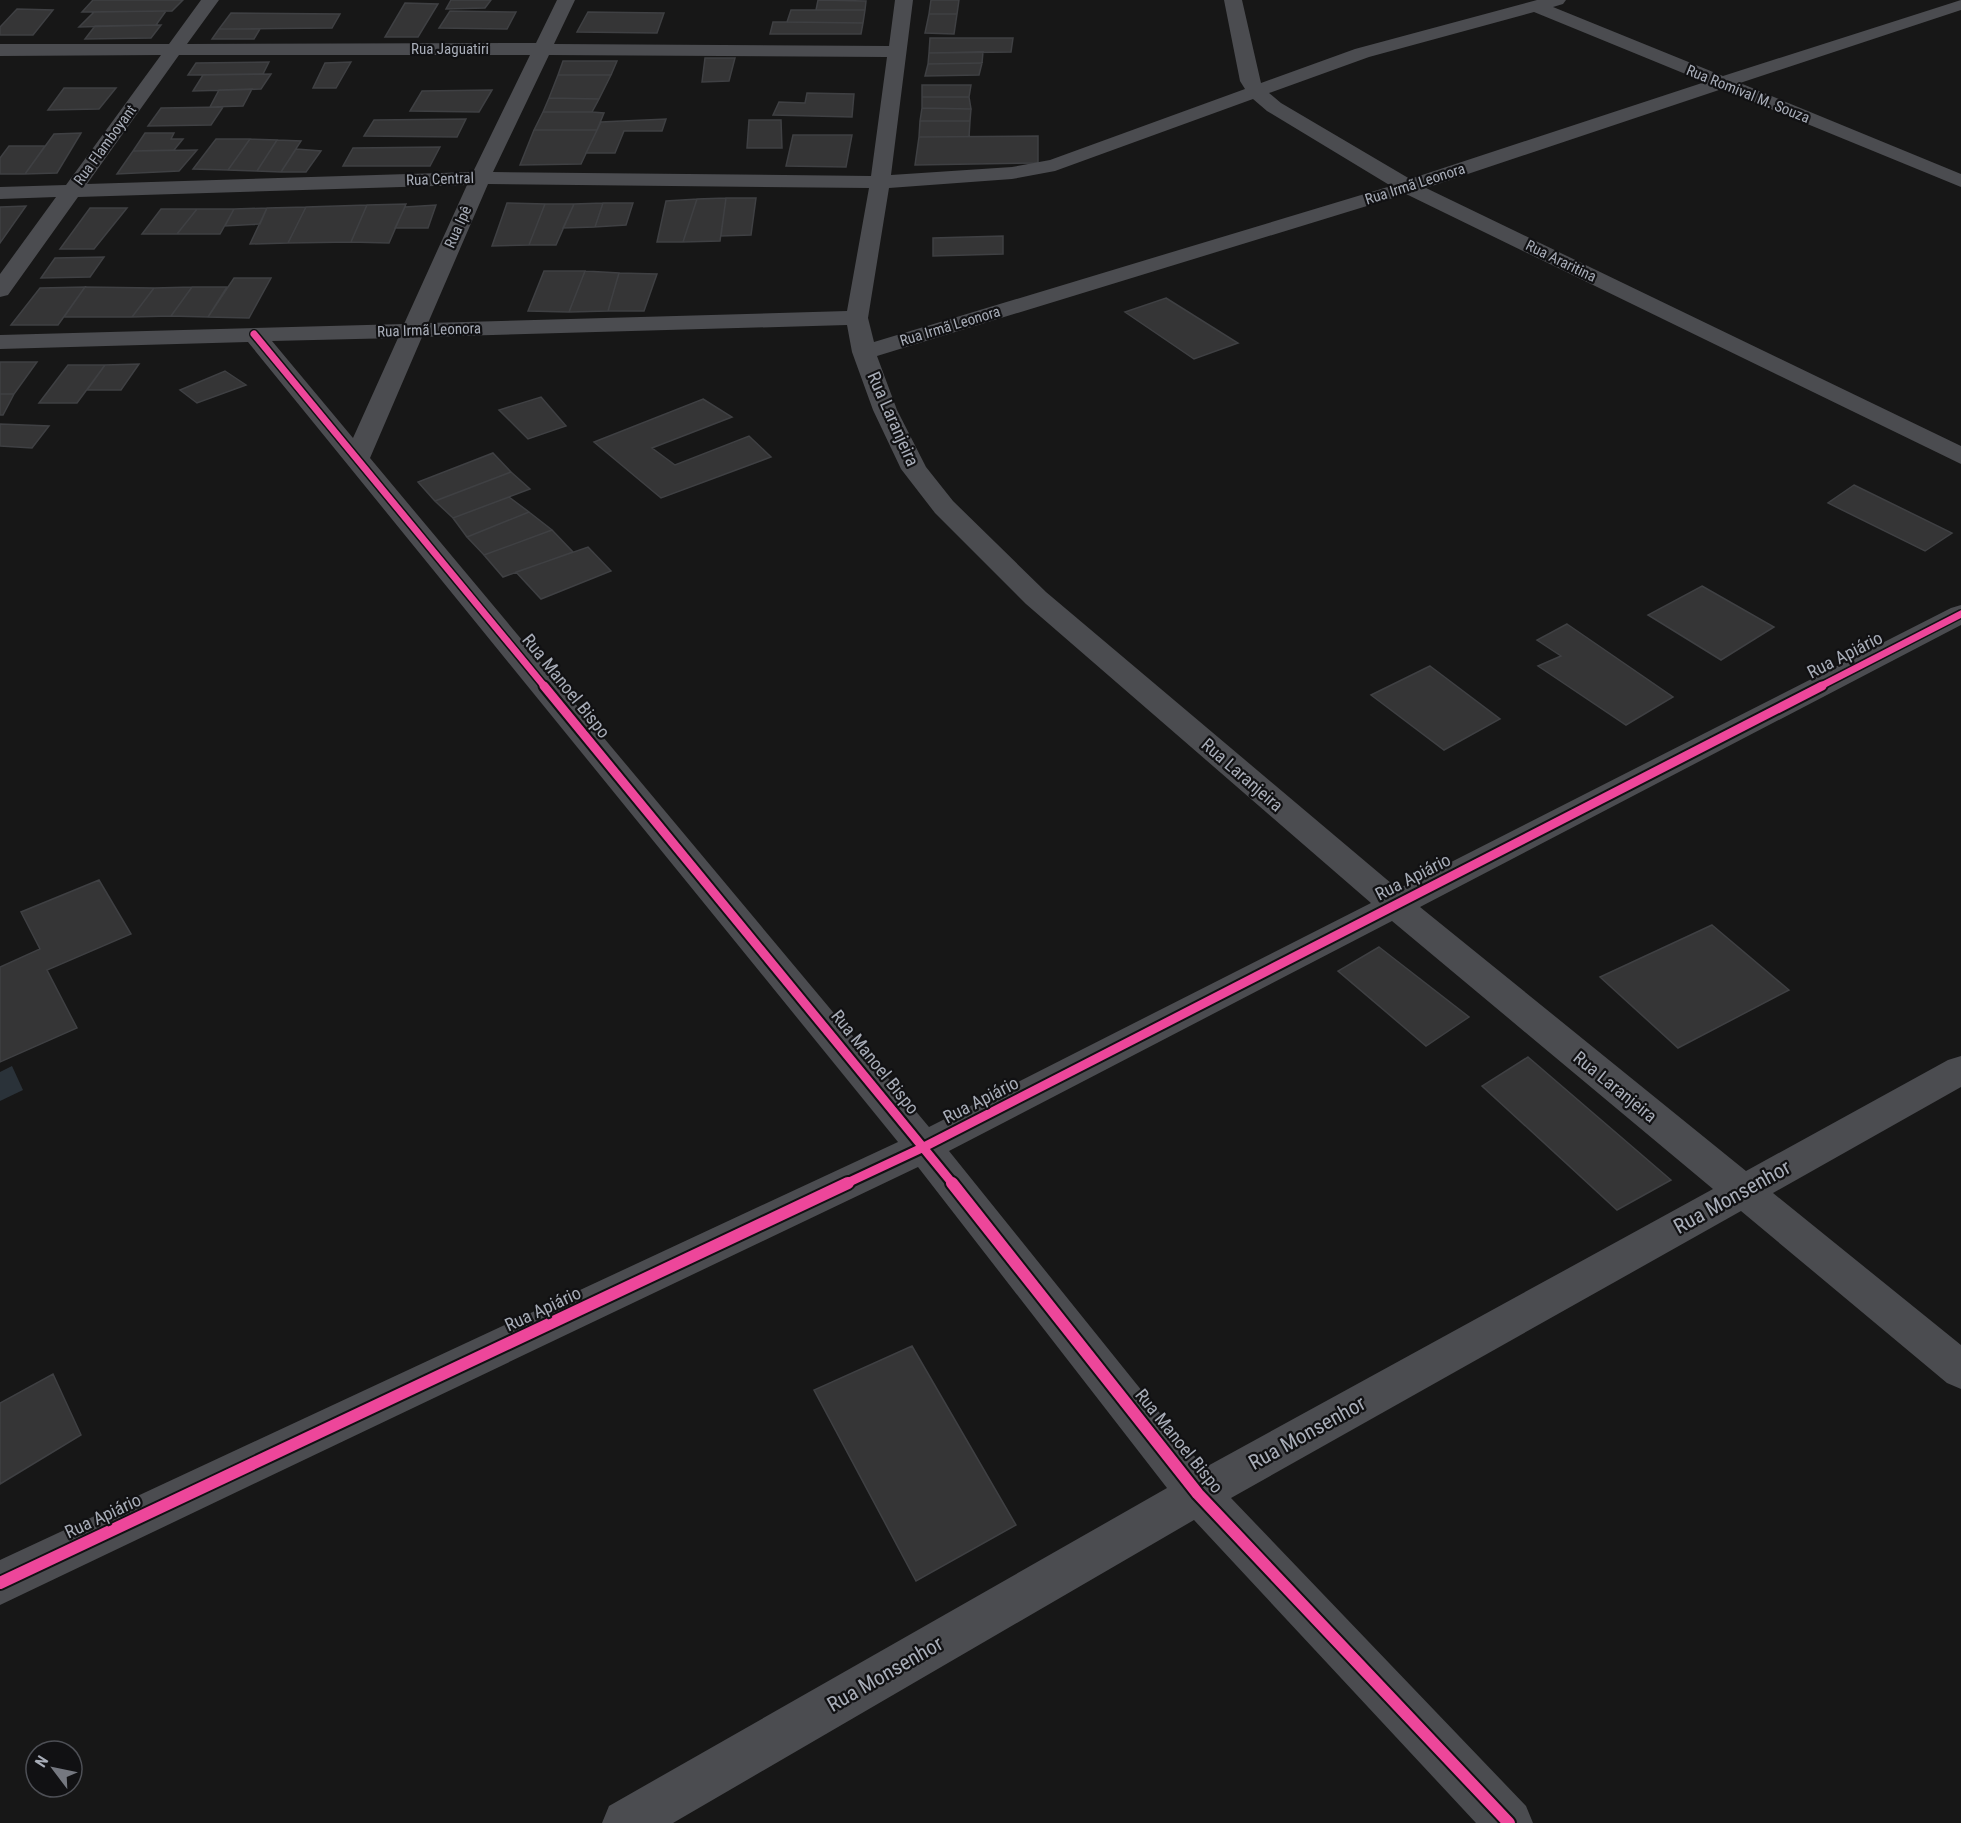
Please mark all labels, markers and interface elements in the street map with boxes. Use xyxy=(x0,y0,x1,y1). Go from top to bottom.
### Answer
street label: Rua Jaguatiri xyxy=(411,40,489,58)
street label: Rua Romival M. Souza xyxy=(1684,61,1812,127)
street label: Rua Flamboyant xyxy=(70,101,140,189)
street label: Rua Irmã Leonora xyxy=(1363,159,1467,209)
street label: Rua Central xyxy=(406,169,474,189)
street label: Rua Ipê xyxy=(441,203,475,251)
street label: Rua Araritina xyxy=(1523,236,1599,286)
street label: Rua Irmã Leonora xyxy=(898,302,1002,350)
street label: Rua Irmã Leonora xyxy=(377,319,481,341)
street label: Rua Laranjeira xyxy=(863,368,924,469)
street label: Rua Apiário xyxy=(1804,627,1886,682)
street label: Rua Manoel Bispo xyxy=(518,629,615,742)
street label: Rua Laranjeira xyxy=(1197,734,1287,816)
street label: Rua Apiário xyxy=(1372,849,1454,904)
street label: Rua Manoel Bispo xyxy=(827,1005,924,1118)
street label: Rua Laranjeira xyxy=(1569,1047,1661,1127)
street label: Rua Apiário xyxy=(940,1072,1022,1127)
street label: Rua Monsenhor xyxy=(1670,1155,1794,1239)
street label: Rua Apiário xyxy=(501,1282,584,1335)
street label: Rua Manoel Bispo xyxy=(1131,1384,1228,1497)
street label: Rua Monsenhor xyxy=(1245,1391,1369,1475)
street label: Rua Apiário xyxy=(61,1489,144,1542)
street label: Rua Monsenhor xyxy=(823,1631,947,1717)
north arrow xyxy=(24,1739,84,1799)
text: N xyxy=(31,1752,52,1771)

